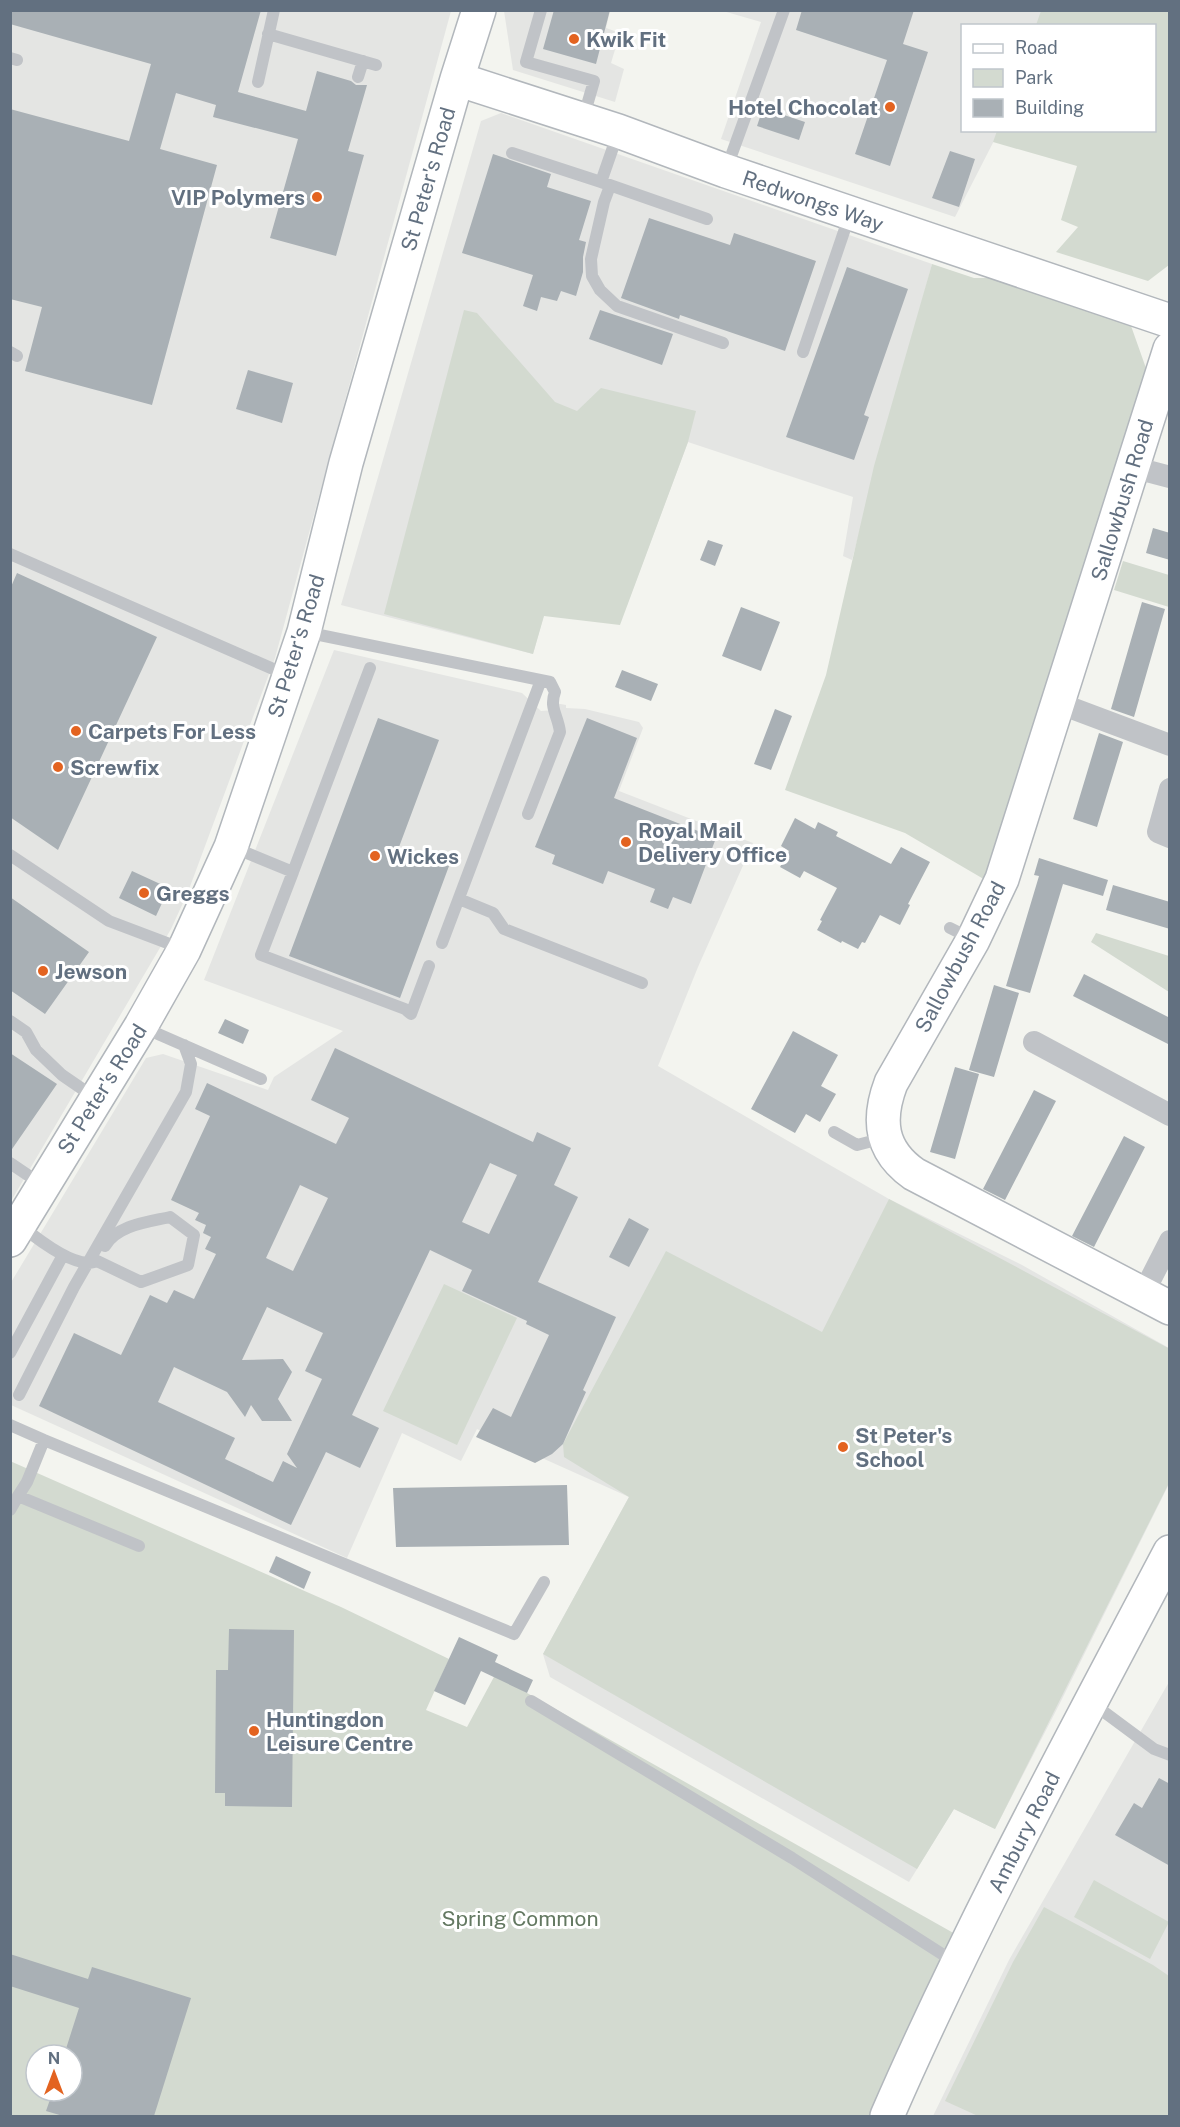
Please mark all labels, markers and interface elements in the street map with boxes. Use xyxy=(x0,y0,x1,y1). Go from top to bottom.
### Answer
legend xyxy=(961,24,1156,132)
place label: Kwik Fit xyxy=(586,27,666,52)
marker: Kwik Fit xyxy=(567,32,581,46)
text: Road xyxy=(1015,37,1058,58)
text: Park xyxy=(1015,67,1053,88)
place label: Hotel Chocolat xyxy=(728,95,878,120)
text: Building xyxy=(1015,97,1084,118)
marker: Hotel Chocolat xyxy=(883,100,897,114)
street label: St Peter's Road xyxy=(396,104,460,254)
street label: Redwongs Way xyxy=(739,165,887,237)
place label: VIP Polymers xyxy=(171,185,305,210)
marker: VIP Polymers xyxy=(310,190,324,204)
street label: Sallowbush Road xyxy=(1086,416,1158,584)
street label: St Peter's Road xyxy=(262,571,330,721)
place label: Carpets For Less xyxy=(88,719,256,744)
marker: Carpets For Less xyxy=(69,724,83,738)
place label: Screwfix xyxy=(70,755,160,780)
marker: Screwfix xyxy=(51,760,65,774)
place label: Royal Mail Delivery Office xyxy=(638,818,787,867)
marker: Royal Mail Delivery Office xyxy=(619,835,633,849)
place label: Wickes xyxy=(387,844,459,869)
marker: Wickes xyxy=(368,849,382,863)
street label: Sallowbush Road xyxy=(910,877,1010,1037)
place label: Greggs xyxy=(156,881,230,906)
marker: Greggs xyxy=(137,886,151,900)
place label: Jewson xyxy=(55,959,127,984)
marker: Jewson xyxy=(36,964,50,978)
street label: St Peter's Road xyxy=(52,1019,152,1159)
place label: St Peter's School xyxy=(855,1423,952,1472)
marker: St Peter's School xyxy=(836,1440,850,1454)
place label: Huntingdon Leisure Centre xyxy=(266,1707,413,1756)
marker: Huntingdon Leisure Centre xyxy=(247,1724,261,1738)
street label: Ambury Road xyxy=(983,1767,1065,1897)
park label: Spring Common xyxy=(441,1906,599,1931)
north arrow xyxy=(24,2043,84,2103)
text: N xyxy=(48,2049,60,2068)

